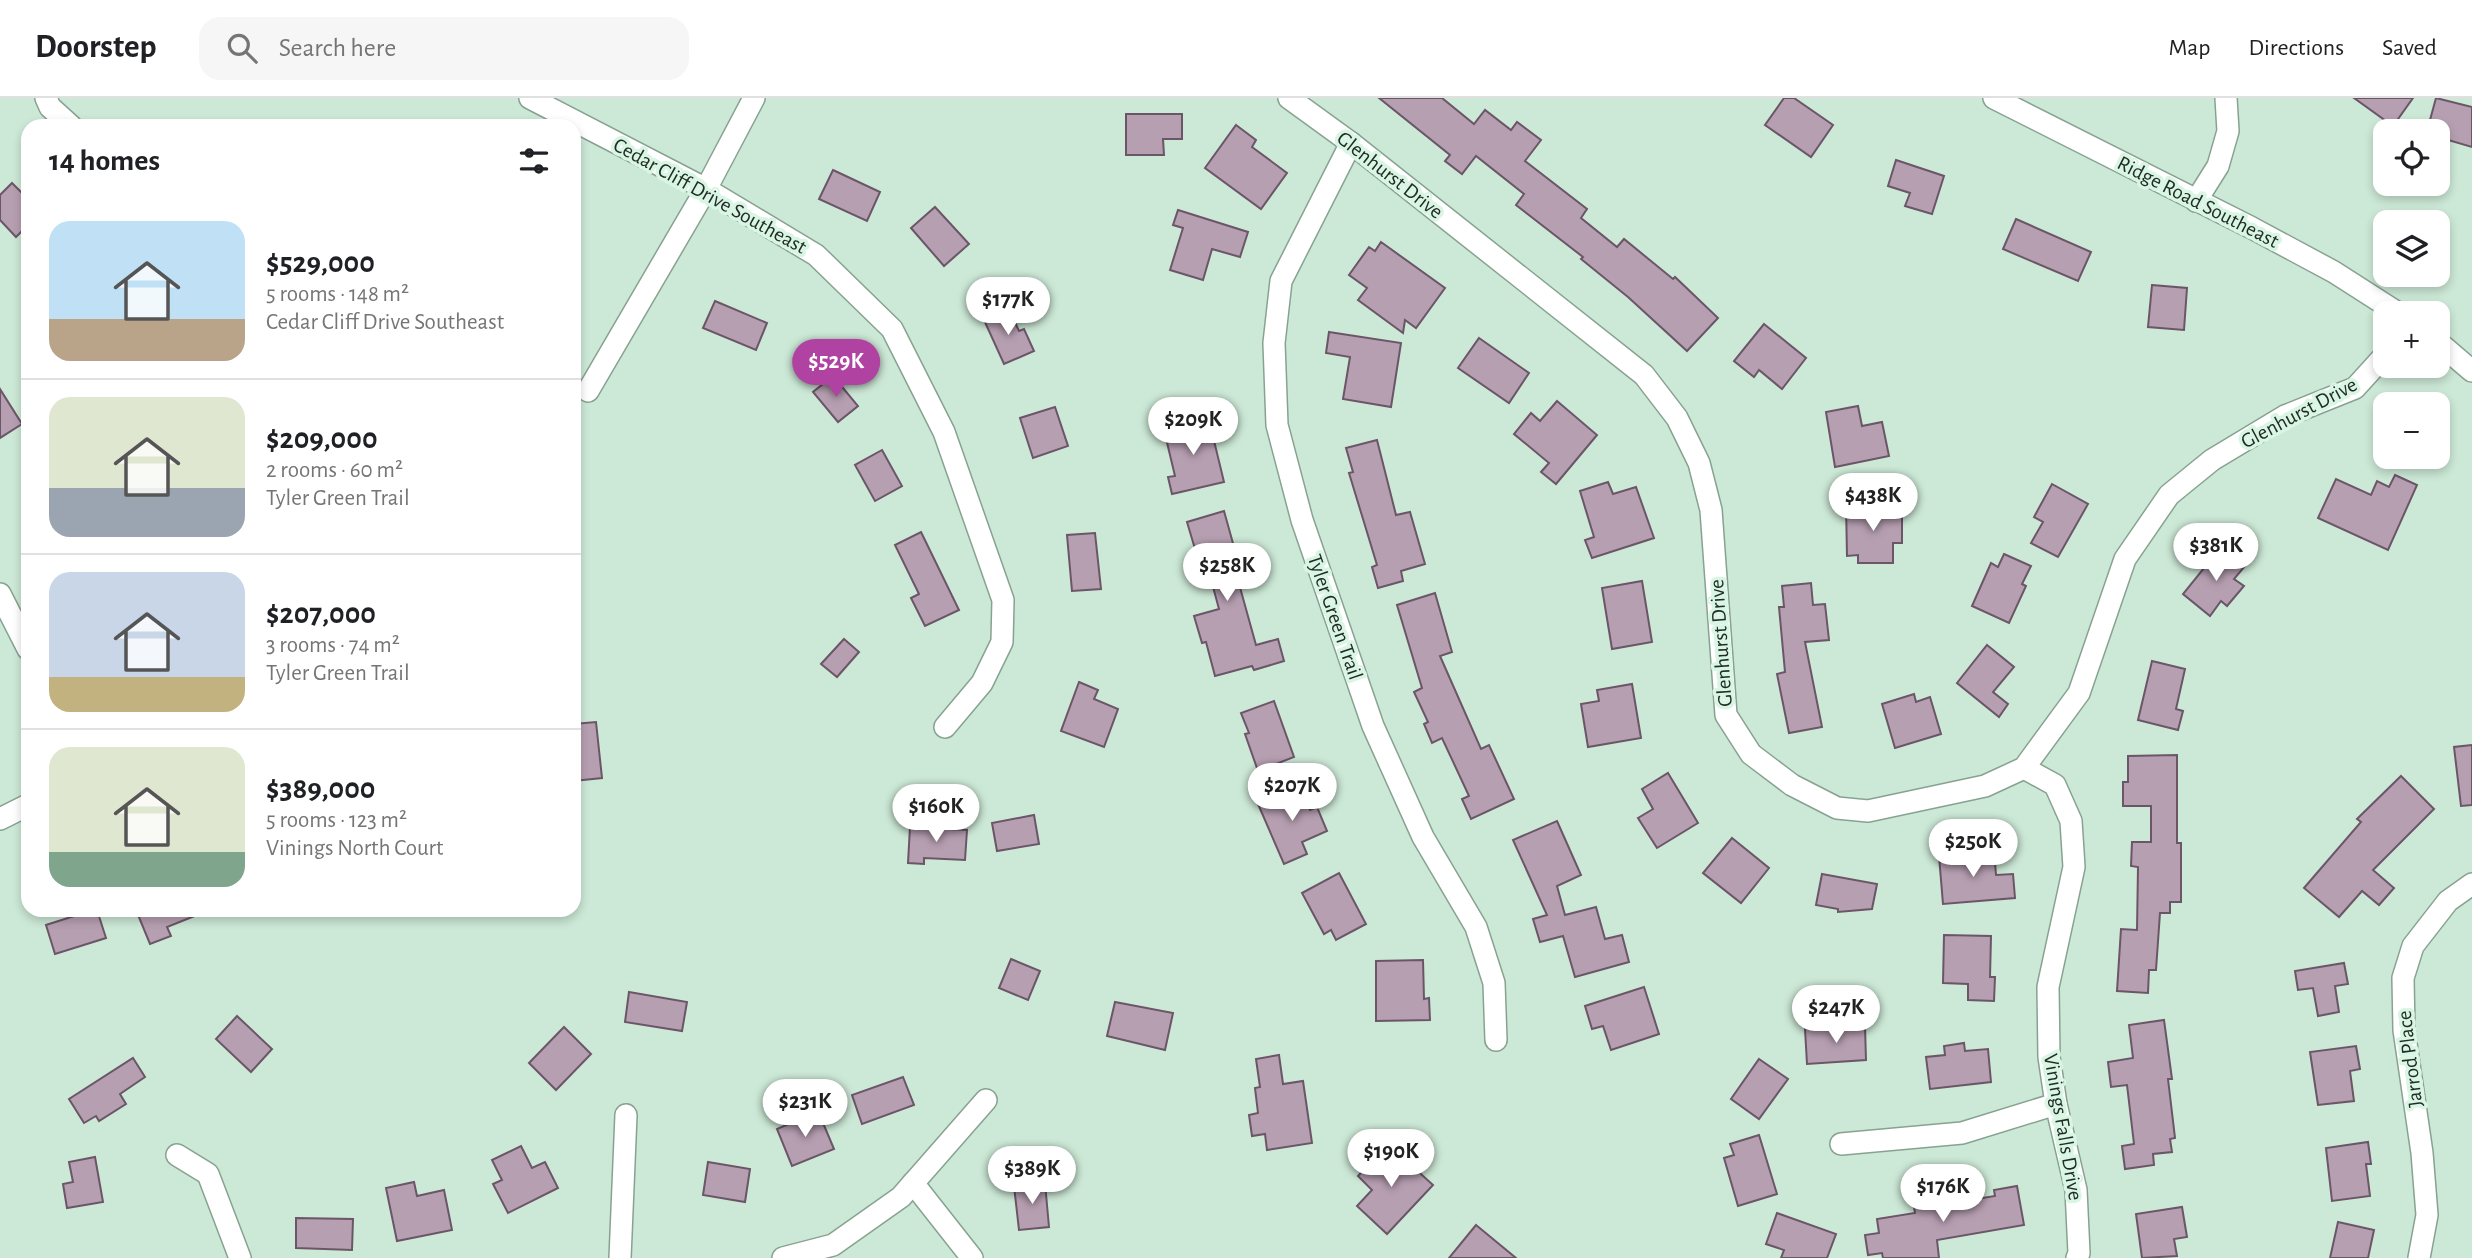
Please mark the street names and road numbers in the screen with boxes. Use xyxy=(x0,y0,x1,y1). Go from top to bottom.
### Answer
street label: Glenhurst Drive xyxy=(1333,127,1447,223)
street label: Cedar Cliff Drive Southeast xyxy=(610,134,810,258)
street label: Ridge Road Southeast xyxy=(2114,152,2282,252)
street label: Glenhurst Drive xyxy=(2238,374,2360,452)
street label: Tyler Green Trail xyxy=(1304,552,1366,682)
street label: Glenhurst Drive xyxy=(1706,578,1736,708)
street label: Jarrod Place xyxy=(2394,1009,2426,1109)
street label: Vinings Falls Drive xyxy=(2040,1052,2086,1202)

